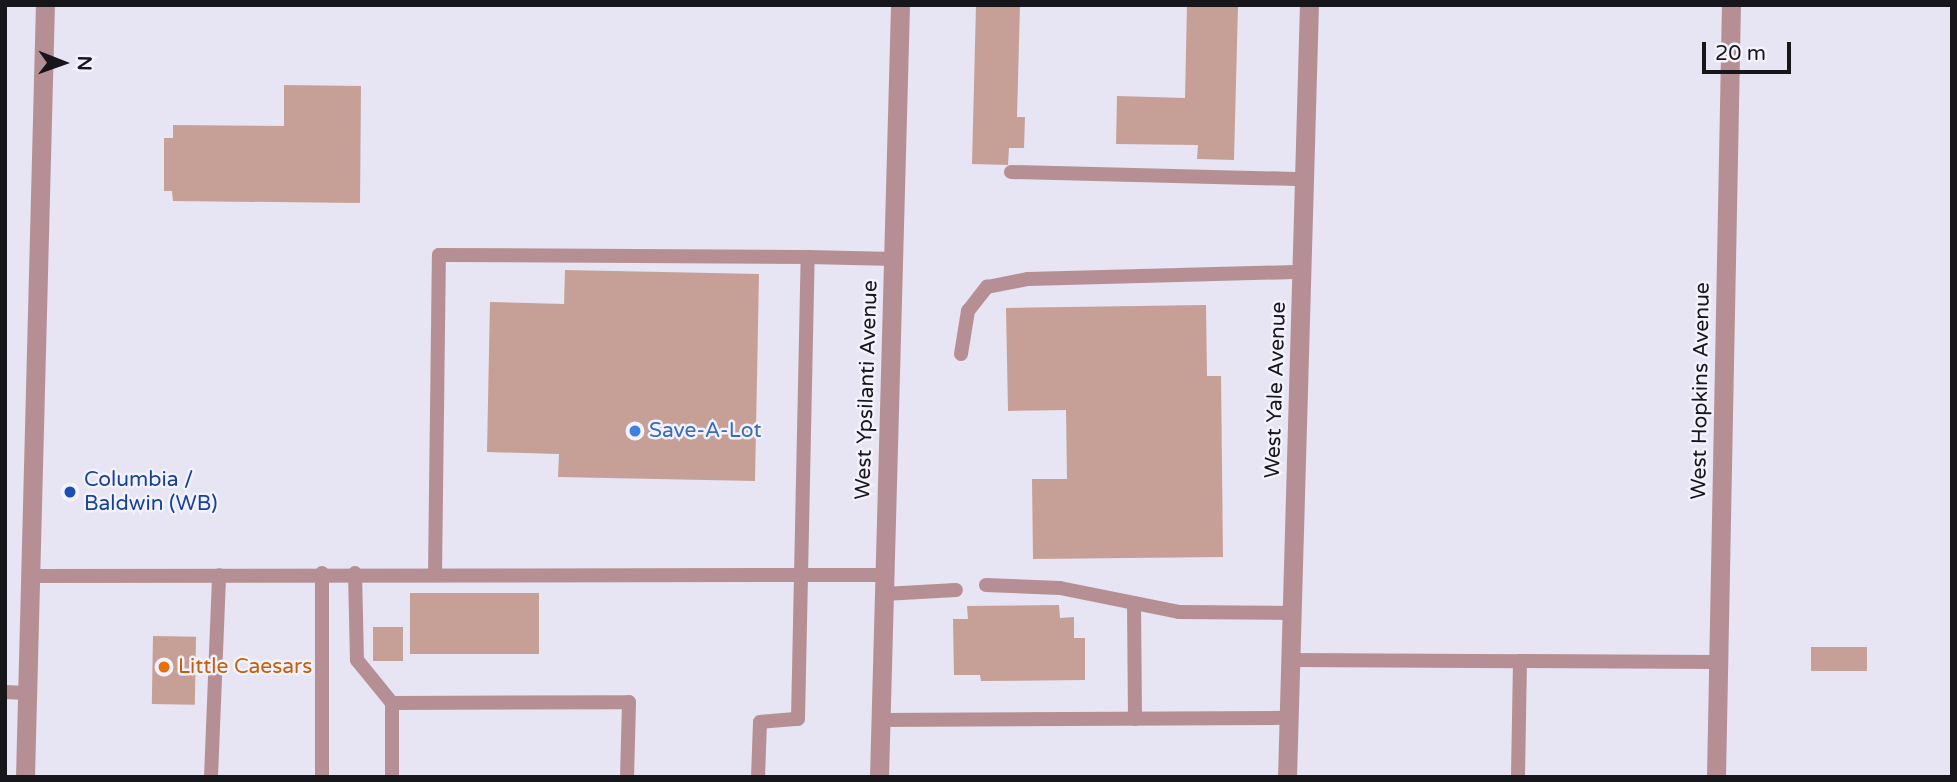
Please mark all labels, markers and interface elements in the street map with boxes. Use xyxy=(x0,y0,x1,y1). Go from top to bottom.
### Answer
north arrow xyxy=(28,28,98,98)
scale bar xyxy=(1705,28,1794,72)
text: 20 m xyxy=(1715,41,1766,66)
text: N xyxy=(73,56,95,71)
street label: West Ypsilanti Avenue xyxy=(851,280,883,500)
street label: West Hopkins Avenue xyxy=(1687,282,1715,500)
street label: West Yale Avenue xyxy=(1260,301,1292,479)
place label: Save-A-Lot xyxy=(649,418,761,444)
marker: Save-A-Lot xyxy=(627,423,643,439)
place label: Columbia / Baldwin (WB) xyxy=(84,467,217,517)
marker: Columbia / Baldwin (WB) xyxy=(62,484,78,500)
place label: Little Caesars xyxy=(178,654,312,680)
marker: Little Caesars xyxy=(156,659,172,675)

